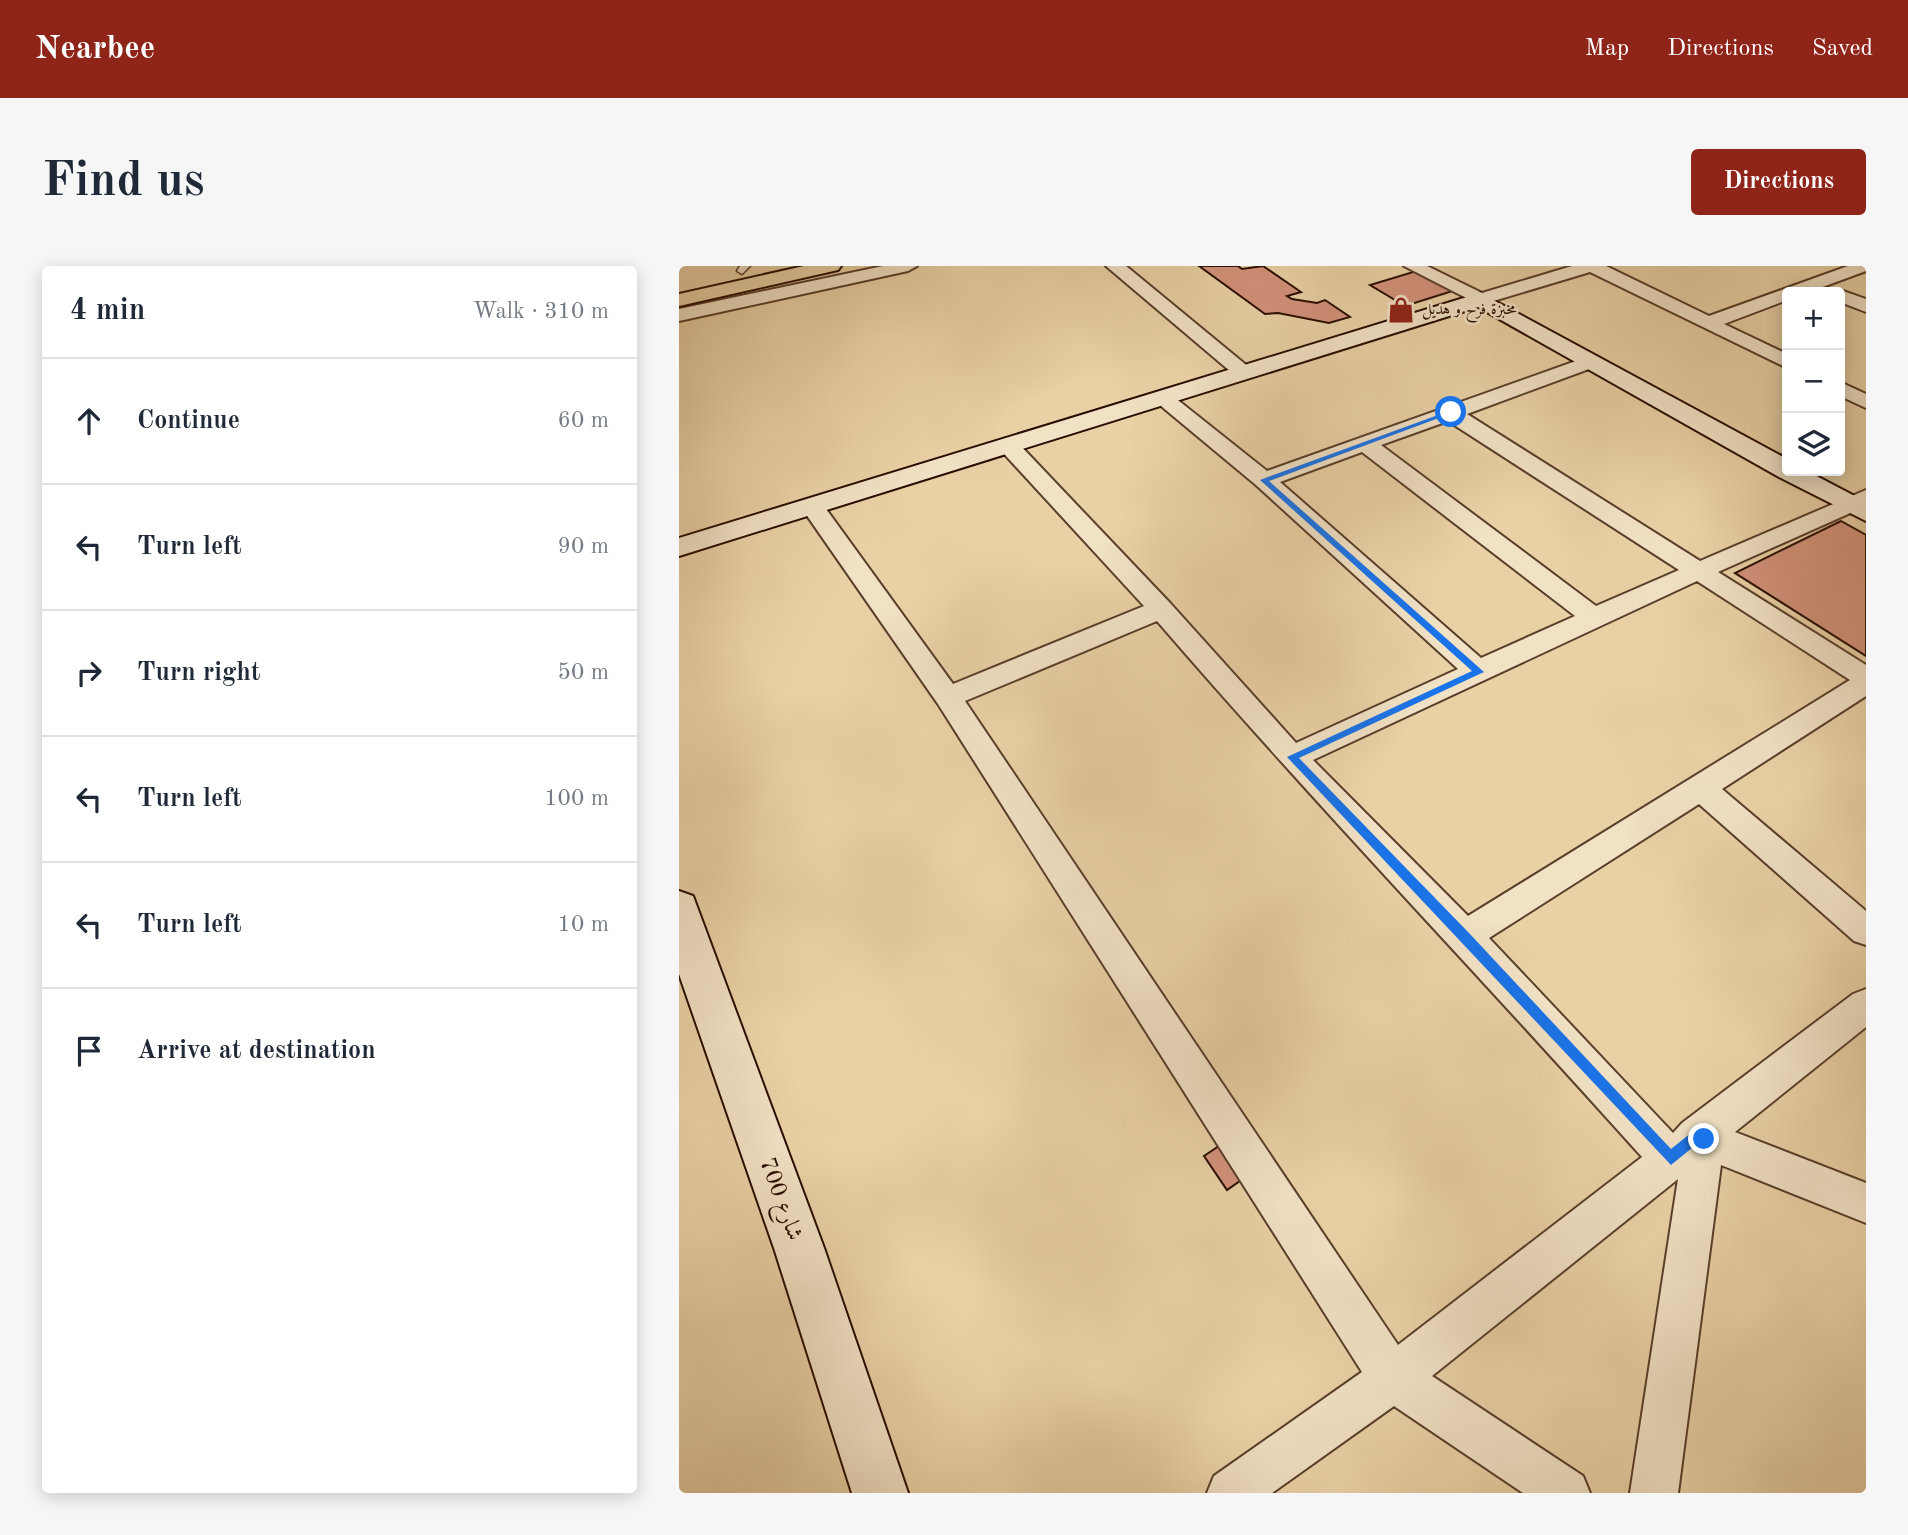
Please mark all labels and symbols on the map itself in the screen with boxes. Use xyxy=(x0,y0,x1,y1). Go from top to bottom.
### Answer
shop icon: مخبزة فرح و هديل xyxy=(1386,295,1416,325)
place label: مخبزة فرح و هديل xyxy=(1422,302,1517,323)
route start xyxy=(1435,396,1466,427)
route end xyxy=(1688,1123,1719,1154)
street label: شارع 700 xyxy=(749,1154,807,1246)

